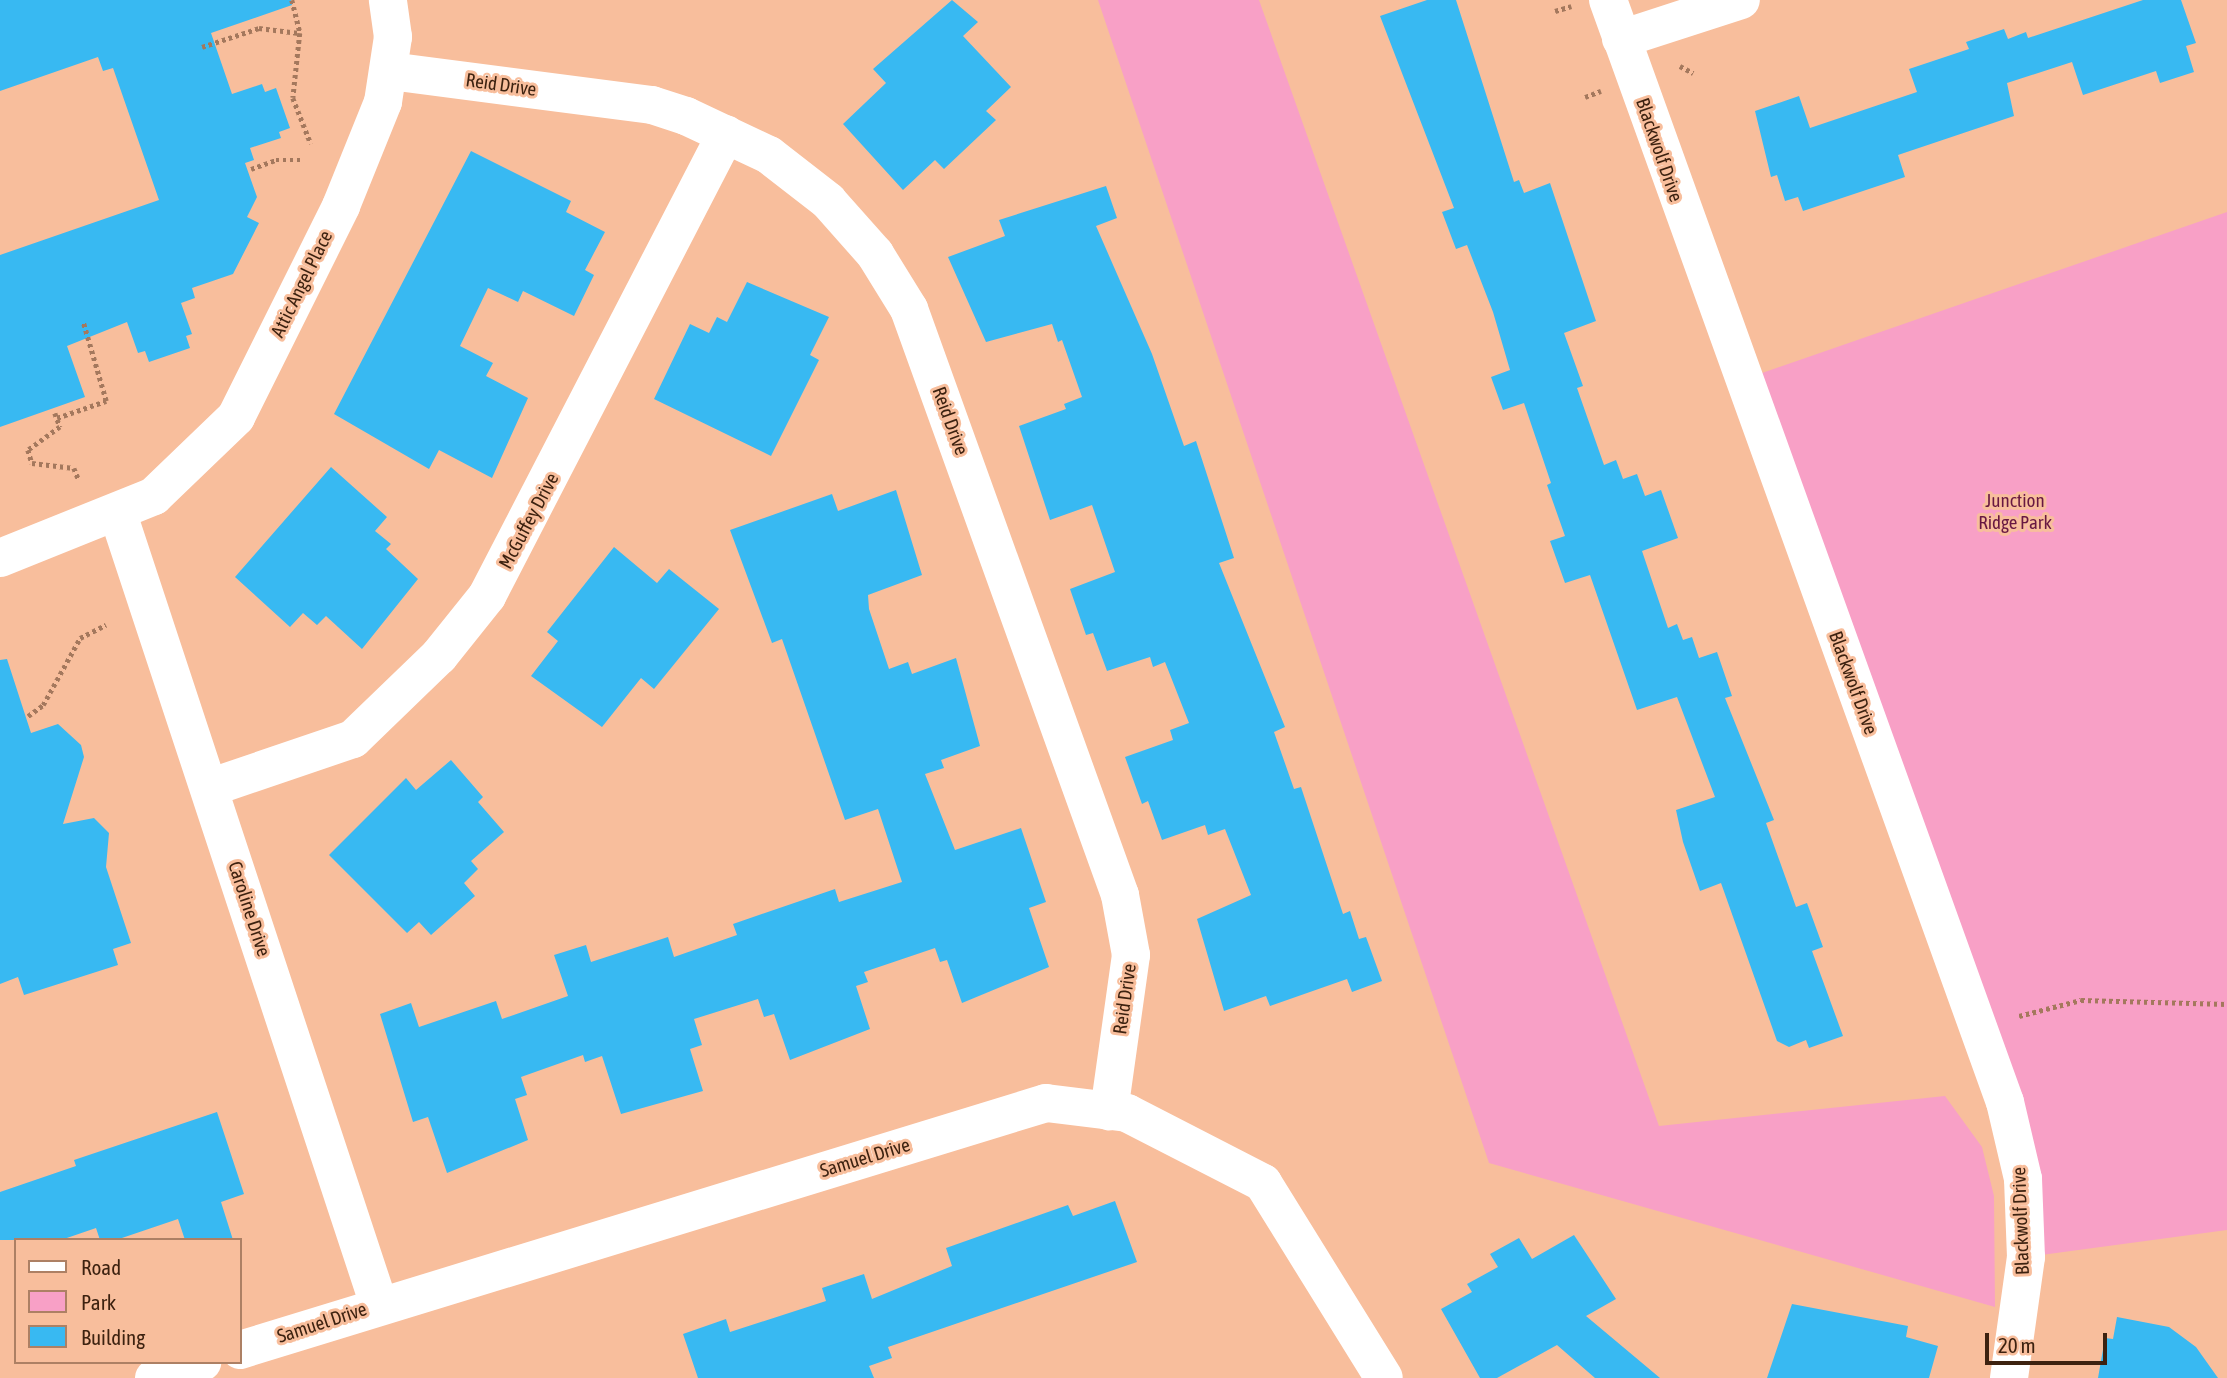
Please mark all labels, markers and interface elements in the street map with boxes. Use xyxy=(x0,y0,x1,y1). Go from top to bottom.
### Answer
street label: Reid Drive xyxy=(464,69,538,101)
street label: Blackwolf Drive xyxy=(1631,95,1687,205)
street label: Attic Angel Place xyxy=(266,227,338,341)
street label: Reid Drive xyxy=(927,384,973,458)
street label: McGuffey Drive xyxy=(494,469,564,573)
park label: Junction Ridge Park xyxy=(1978,490,2052,534)
street label: Blackwolf Drive xyxy=(1824,628,1882,738)
street label: Caroline Drive xyxy=(223,859,275,959)
street label: Reid Drive xyxy=(1109,962,1141,1036)
street label: Samuel Drive xyxy=(817,1134,913,1182)
street label: Blackwolf Drive xyxy=(2008,1167,2034,1275)
legend xyxy=(14,1238,242,1364)
text: Road xyxy=(81,1255,121,1279)
text: Park xyxy=(81,1290,116,1314)
street label: Samuel Drive xyxy=(274,1298,370,1348)
scale bar xyxy=(1989,1318,2112,1362)
text: Building xyxy=(81,1325,145,1349)
text: 20 m xyxy=(1998,1333,2036,1357)

